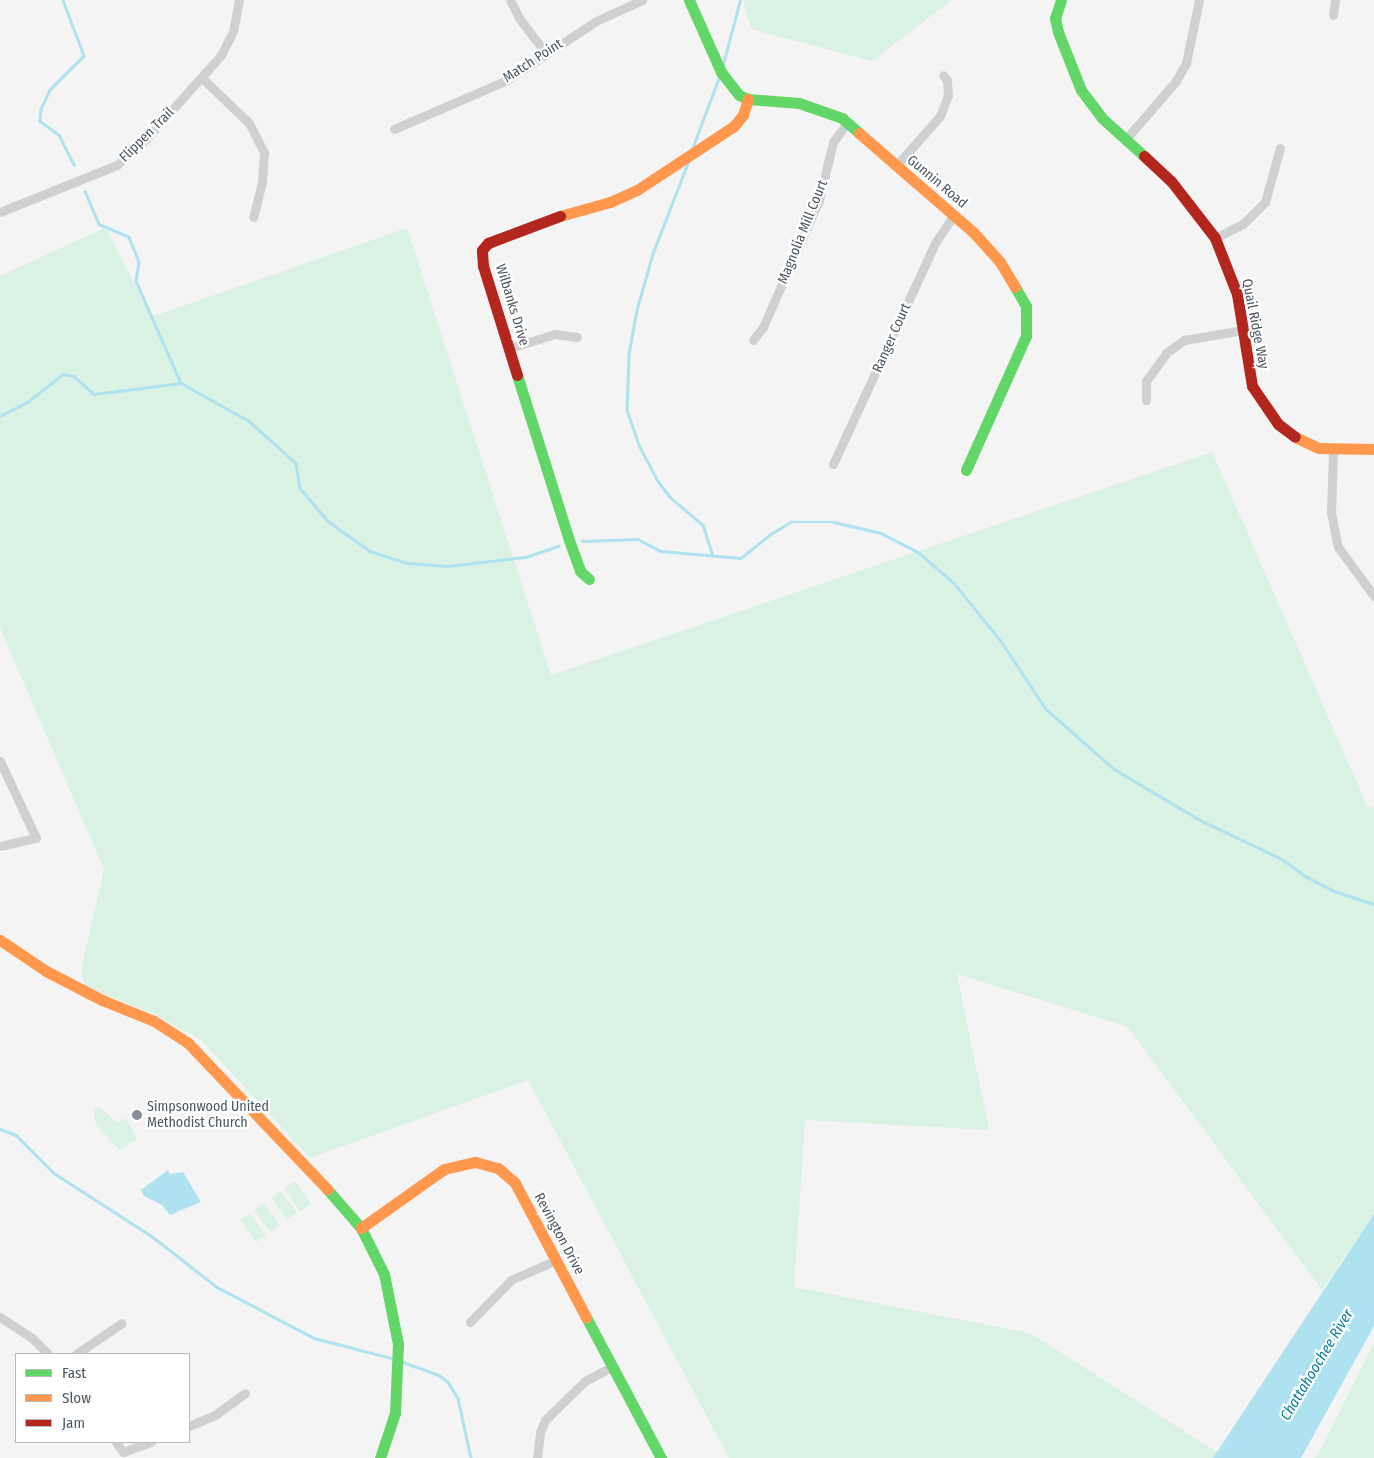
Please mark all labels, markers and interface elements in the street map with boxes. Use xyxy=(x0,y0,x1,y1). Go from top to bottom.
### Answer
street label: Match Point xyxy=(500,36,566,86)
street label: Flippen Trail xyxy=(116,104,178,166)
street label: Gunnin Road xyxy=(904,152,970,212)
street label: Magnolia Mill Court xyxy=(775,178,831,286)
street label: Wilbanks Drive xyxy=(492,262,532,348)
street label: Quail Ridge Way xyxy=(1238,277,1272,371)
street label: Ranger Court xyxy=(869,301,915,375)
place label: Simpsonwood United Methodist Church xyxy=(147,1099,269,1132)
marker: Simpsonwood United Methodist Church xyxy=(131,1109,143,1121)
street label: Revington Drive xyxy=(530,1190,588,1278)
water label: Chattahoochee River xyxy=(1277,1306,1357,1424)
legend xyxy=(15,1353,190,1443)
text: Fast xyxy=(62,1364,86,1382)
text: Slow xyxy=(62,1389,91,1407)
text: Jam xyxy=(62,1414,85,1432)

